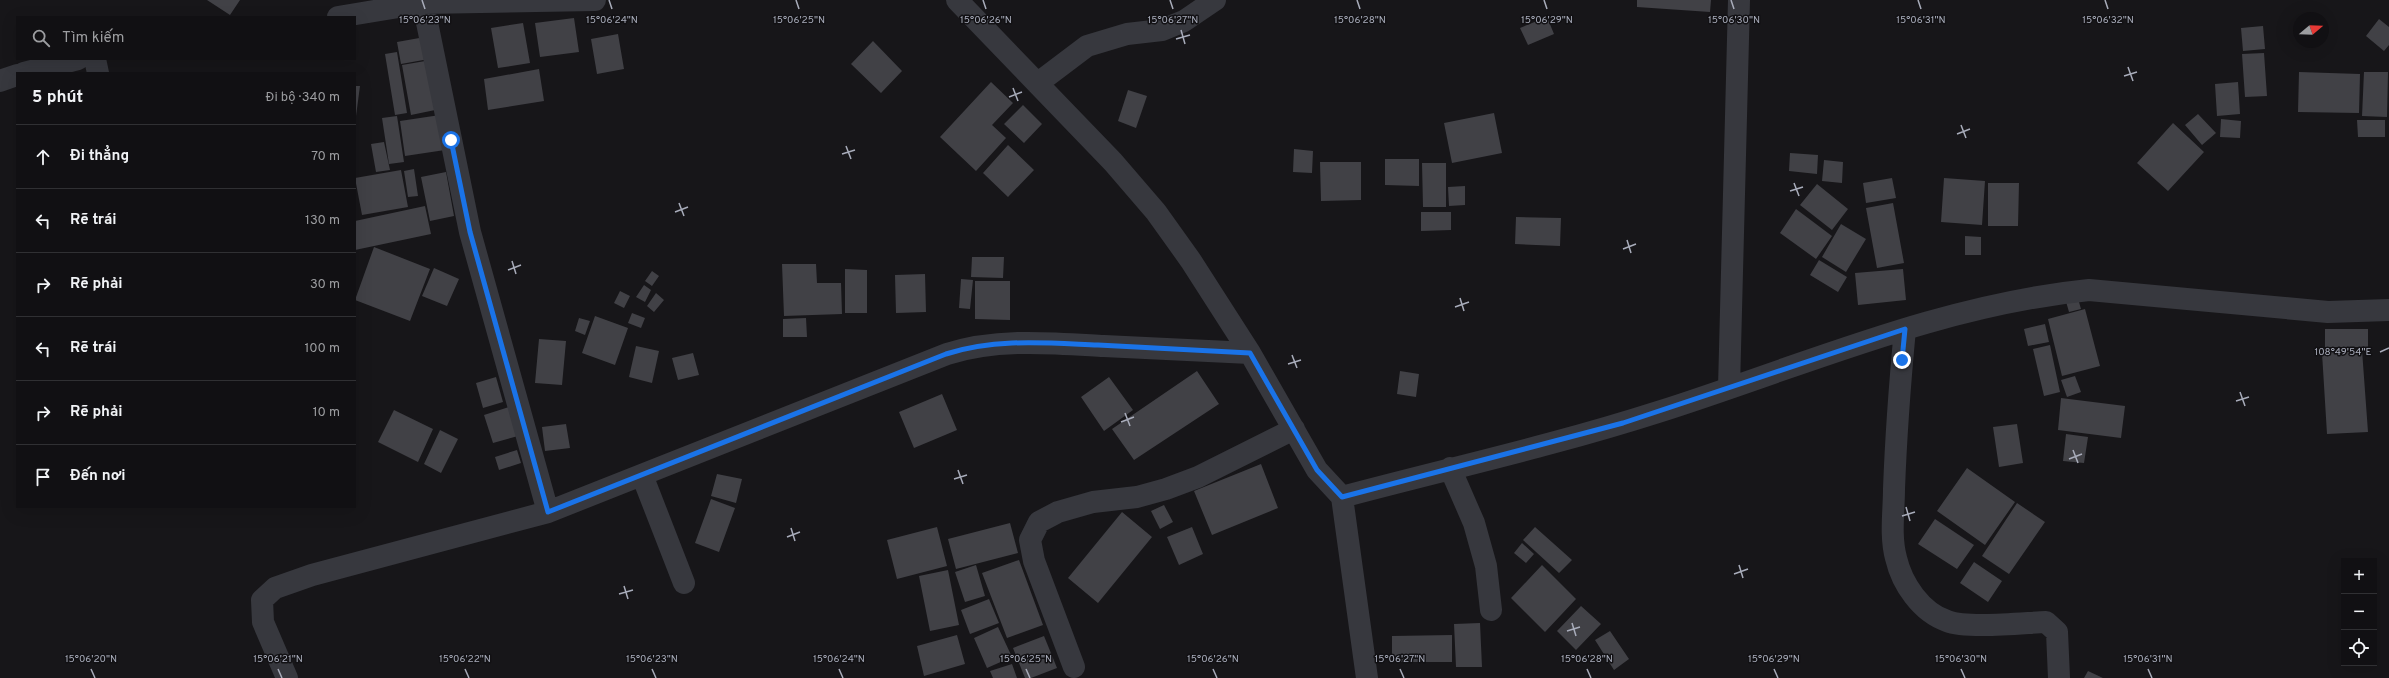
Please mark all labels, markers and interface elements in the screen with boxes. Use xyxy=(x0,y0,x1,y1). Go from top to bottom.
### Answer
north arrow xyxy=(2293,12,2329,48)
text: 15°06'23"N xyxy=(399,14,451,27)
text: 15°06'24"N xyxy=(586,14,638,27)
text: 15°06'25"N xyxy=(773,14,825,27)
text: 15°06'26"N xyxy=(960,14,1012,27)
text: 15°06'27"N xyxy=(1148,14,1198,27)
text: 15°06'28"N xyxy=(1334,14,1386,27)
text: 15°06'29"N xyxy=(1521,14,1573,27)
text: 15°06'30"N xyxy=(1708,14,1760,27)
text: 15°06'31"N xyxy=(1896,14,1946,27)
text: 15°06'32"N xyxy=(2082,14,2134,27)
search box xyxy=(16,16,356,60)
icon: search xyxy=(30,27,52,49)
text: Tìm kiếm xyxy=(62,29,124,48)
text: 5 phút xyxy=(32,87,83,109)
text: Đi bộ · 340 m xyxy=(266,90,340,106)
route start xyxy=(442,131,460,149)
icon: ahead xyxy=(32,146,54,168)
text: Đi thẳng xyxy=(70,147,129,166)
text: 70 m xyxy=(311,149,340,165)
icon: left xyxy=(32,210,54,232)
text: Rẽ trái xyxy=(70,211,117,230)
text: 130 m xyxy=(305,213,340,229)
icon: right xyxy=(32,274,54,296)
text: Rẽ phải xyxy=(70,275,123,294)
text: 30 m xyxy=(310,277,340,293)
icon: left xyxy=(32,338,54,360)
text: Rẽ trái xyxy=(70,339,117,358)
text: 100 m xyxy=(304,341,340,357)
text: 108°49'54"E xyxy=(2314,346,2372,359)
route end xyxy=(1893,351,1911,369)
icon: right xyxy=(32,402,54,424)
text: Rẽ phải xyxy=(70,403,123,422)
text: 10 m xyxy=(313,405,340,421)
icon: arrive xyxy=(32,466,54,488)
text: Đến nơi xyxy=(70,467,126,486)
map controls xyxy=(2341,558,2377,666)
button: + xyxy=(2341,558,2377,594)
button: − xyxy=(2341,594,2377,630)
button: locate xyxy=(2341,630,2377,666)
text: 15°06'20"N xyxy=(65,653,117,666)
text: 15°06'21"N xyxy=(253,653,303,666)
text: 15°06'22"N xyxy=(439,653,491,666)
text: 15°06'23"N xyxy=(626,653,678,666)
text: 15°06'24"N xyxy=(813,653,865,666)
text: 15°06'25"N xyxy=(1000,653,1052,666)
text: 15°06'26"N xyxy=(1187,653,1239,666)
text: 15°06'27"N xyxy=(1375,653,1425,666)
text: 15°06'28"N xyxy=(1561,653,1613,666)
text: 15°06'29"N xyxy=(1748,653,1800,666)
text: 15°06'30"N xyxy=(1935,653,1987,666)
text: 15°06'31"N xyxy=(2123,653,2173,666)

